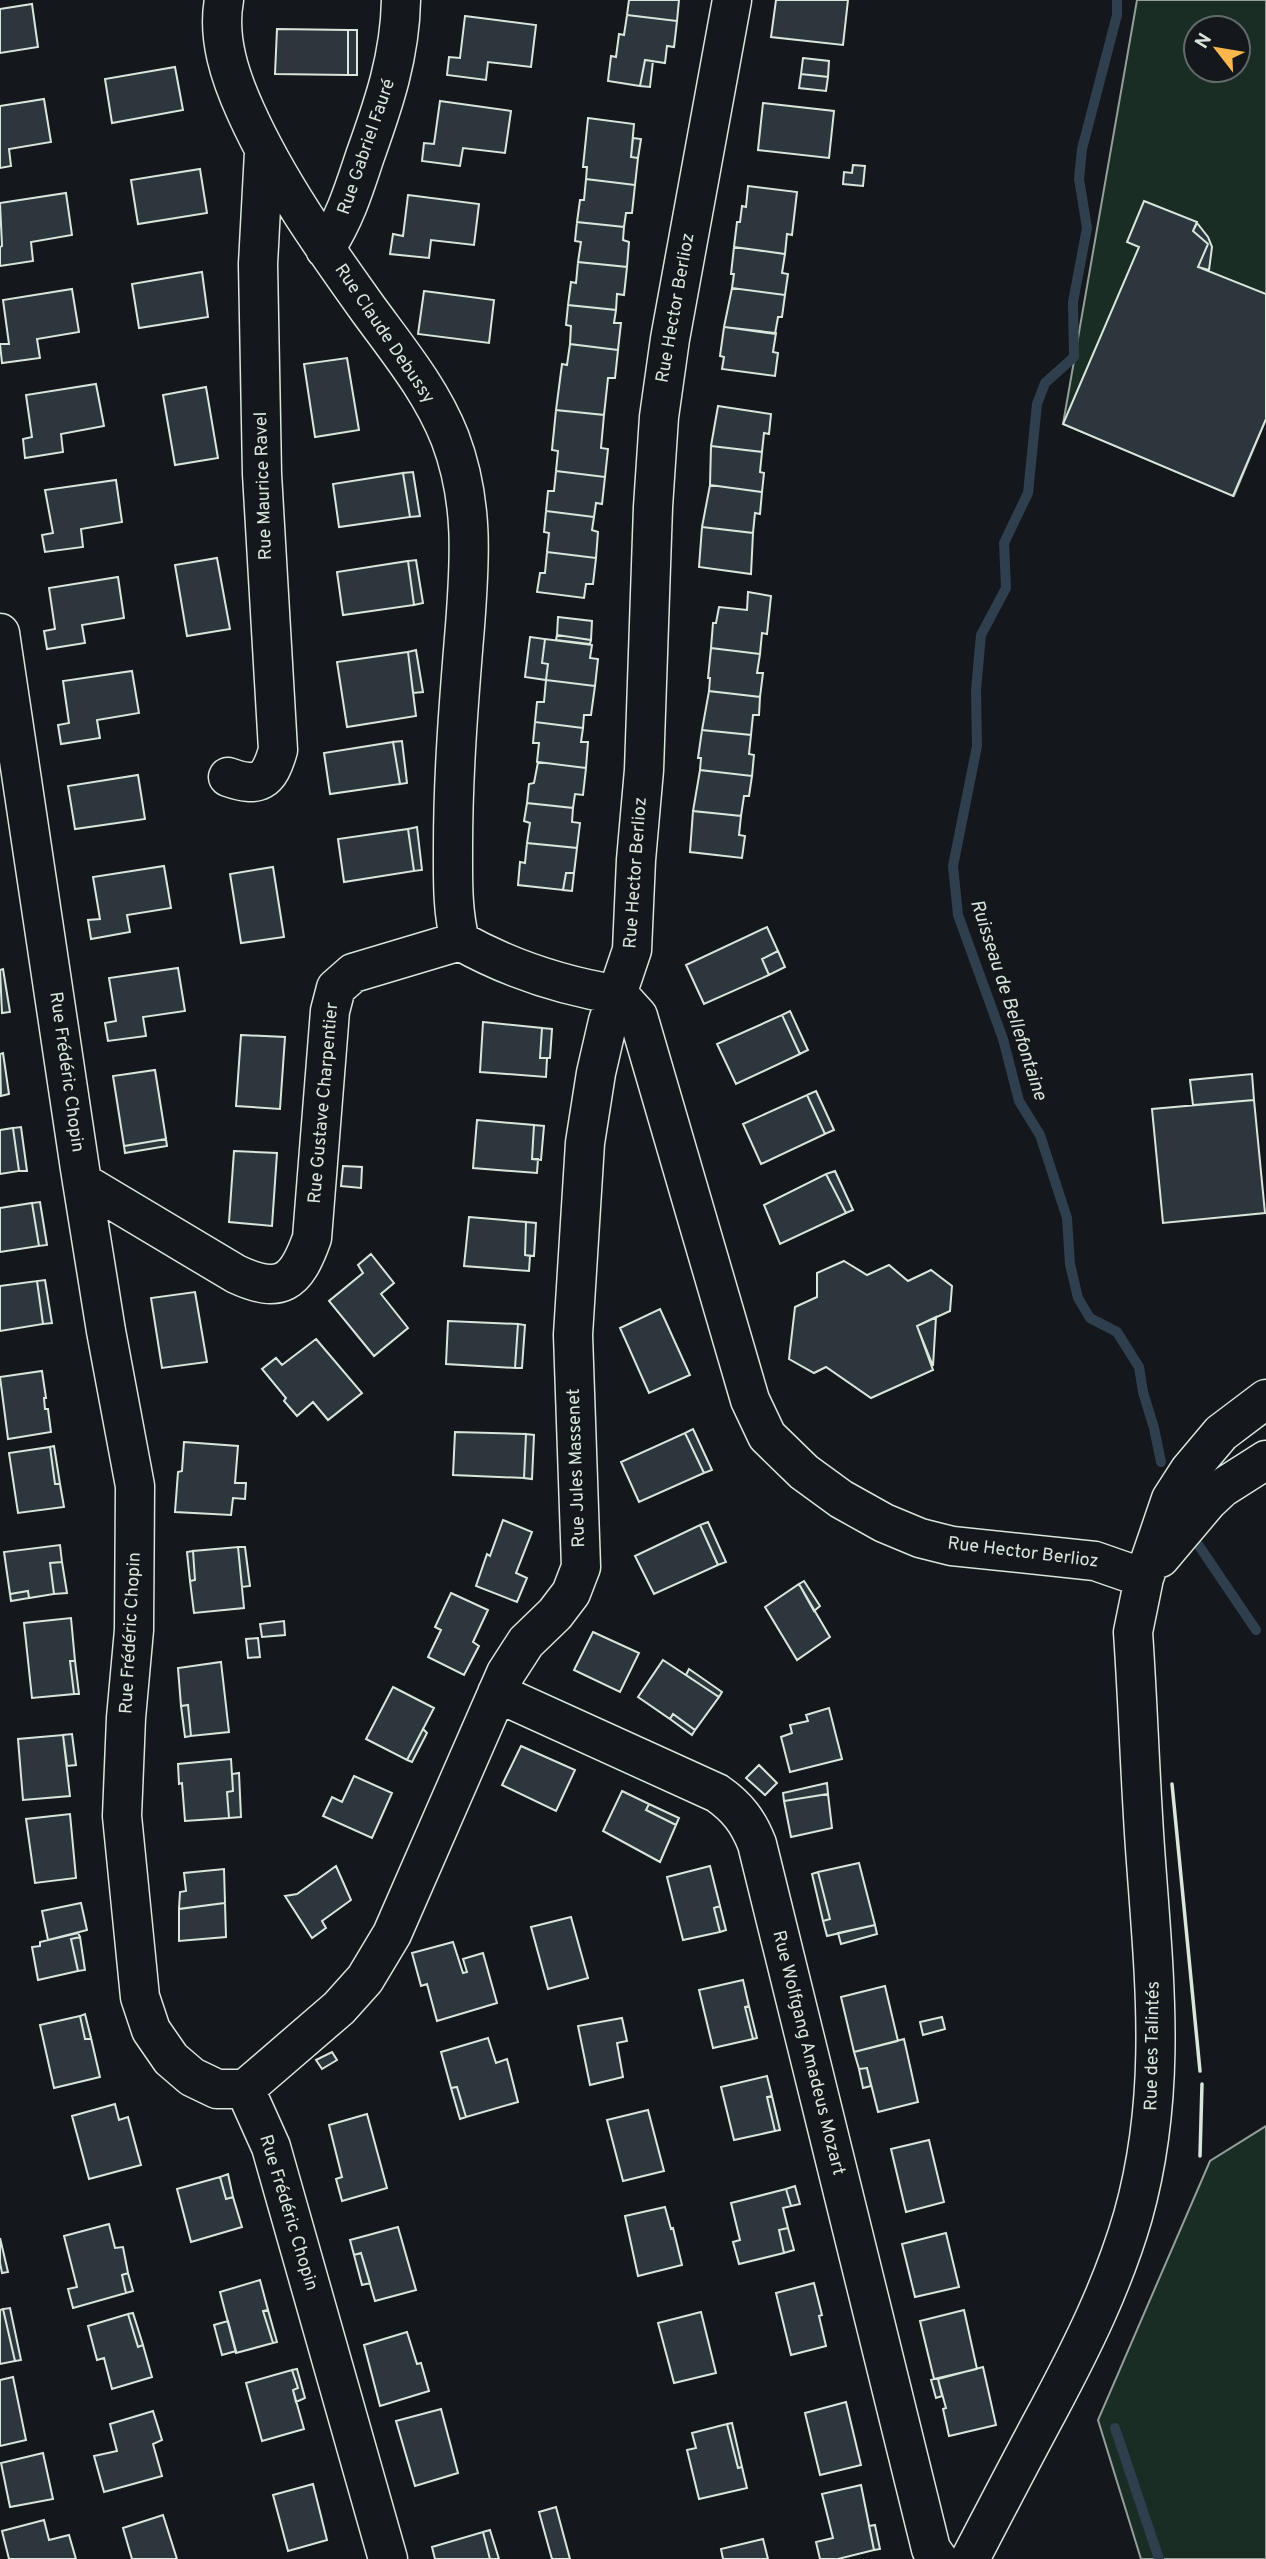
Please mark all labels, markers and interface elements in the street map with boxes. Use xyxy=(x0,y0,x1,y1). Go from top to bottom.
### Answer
north arrow xyxy=(1182,14,1252,84)
text: N xyxy=(1190,29,1218,53)
street label: Rue Gabriel Fauré xyxy=(333,76,401,218)
street label: Rue Hector Berlioz xyxy=(651,231,701,385)
street label: Rue Claude Debussy xyxy=(329,260,439,408)
street label: Rue Maurice Ravel xyxy=(250,411,278,561)
street label: Rue Hector Berlioz xyxy=(619,796,653,950)
water label: Ruisseau de Bellefontaine xyxy=(964,896,1052,1104)
street label: Rue Frédéric Chopin xyxy=(43,990,89,1154)
street label: Rue Gustave Charpentier xyxy=(304,1001,344,1205)
street label: Rue Jules Massenet xyxy=(563,1388,591,1548)
street label: Rue Hector Berlioz xyxy=(946,1532,1100,1574)
street label: Rue Frédéric Chopin xyxy=(115,1551,147,1715)
street label: Rue Wolfgang Amadeus Mozart xyxy=(766,1928,850,2178)
street label: Rue des Talintés xyxy=(1140,1981,1166,2111)
street label: Rue Frédéric Chopin xyxy=(253,2132,323,2294)

